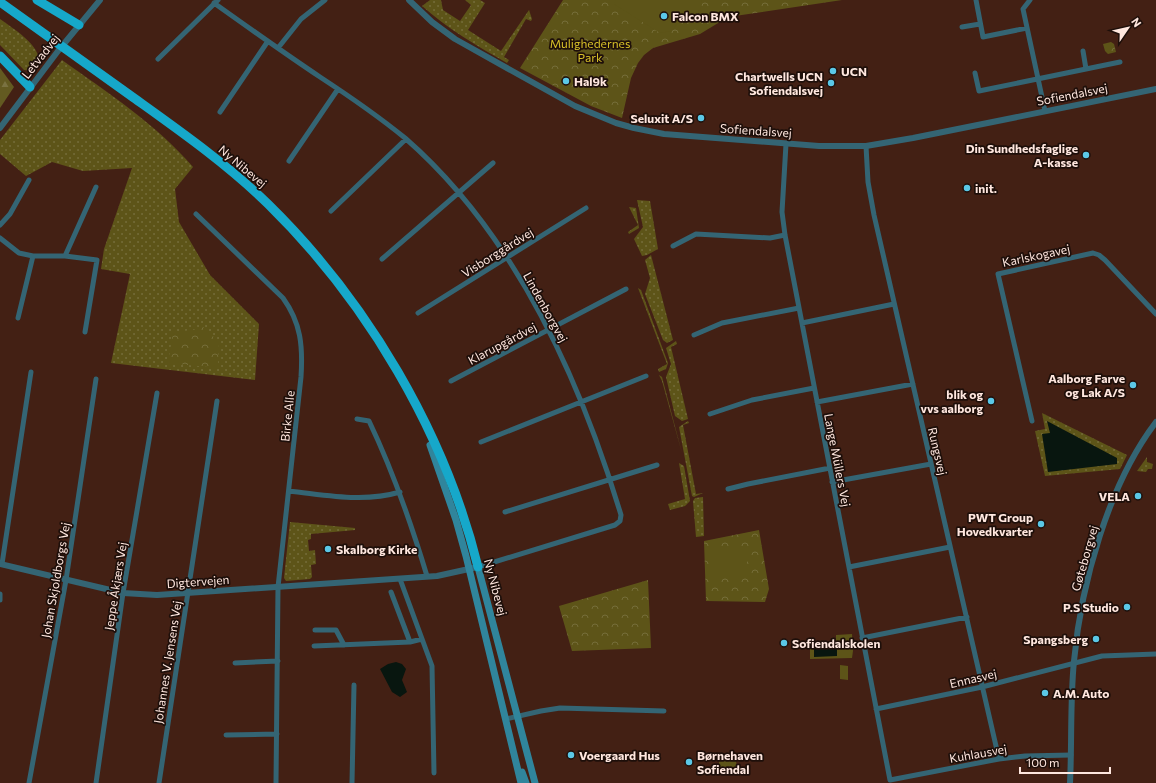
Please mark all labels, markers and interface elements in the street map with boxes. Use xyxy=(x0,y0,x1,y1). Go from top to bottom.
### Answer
north arrow xyxy=(1108,8,1148,48)
place label: Falcon BMX xyxy=(672,9,739,23)
marker: Falcon BMX xyxy=(659,11,669,21)
text: N xyxy=(1129,15,1144,29)
street label: Letvadvej xyxy=(18,31,62,81)
park label: Mulighedernes Park xyxy=(550,36,630,64)
place label: UCN xyxy=(841,64,867,78)
marker: UCN xyxy=(828,66,838,76)
place label: Chartwells UCN Sofiendalsvej xyxy=(735,69,823,97)
place label: Hal9k xyxy=(574,74,607,88)
marker: Hal9k xyxy=(561,76,571,86)
marker: Chartwells UCN Sofiendalsvej xyxy=(826,78,836,88)
street label: Sofiendalsvej xyxy=(1035,80,1109,108)
place label: Seluxit A/S xyxy=(631,111,693,125)
marker: Seluxit A/S xyxy=(696,113,706,123)
street label: Sofiendalsvej xyxy=(720,121,792,139)
place label: Din Sundhedsfaglige A-kasse xyxy=(966,141,1078,169)
street label: Ny Nibevej xyxy=(216,142,270,190)
marker: Din Sundhedsfaglige A-kasse xyxy=(1081,150,1091,160)
place label: init. xyxy=(975,181,997,195)
marker: init. xyxy=(962,183,972,193)
street label: Visborggårdvej xyxy=(459,224,535,280)
street label: Karlskogavej xyxy=(1001,241,1071,269)
street label: Lindenborgvej xyxy=(521,270,571,344)
street label: Klarupgårdvej xyxy=(465,319,539,367)
place label: Aalborg Farve og Lak A/S xyxy=(1048,371,1125,399)
marker: Aalborg Farve og Lak A/S xyxy=(1128,380,1138,390)
place label: blik og vvs aalborg xyxy=(920,387,983,415)
street label: Birke Alle xyxy=(277,390,297,442)
marker: blik og vvs aalborg xyxy=(986,396,996,406)
street label: Lange Müllers Vej xyxy=(822,412,854,508)
street label: Rungsvej xyxy=(926,426,950,476)
place label: VELA xyxy=(1099,489,1130,503)
marker: VELA xyxy=(1133,491,1143,501)
place label: PWT Group Hovedkvarter xyxy=(957,510,1033,538)
marker: PWT Group Hovedkvarter xyxy=(1036,519,1046,529)
street label: Johan Skjoldborgs Vej xyxy=(38,521,73,639)
street label: Gøteborgvej xyxy=(1068,523,1100,593)
street label: Jeppe Åkjærs Vej xyxy=(101,541,130,631)
place label: Skalborg Kirke xyxy=(336,542,417,556)
marker: Skalborg Kirke xyxy=(323,544,333,554)
street label: Ny Nibevej xyxy=(482,557,510,617)
street label: Digtervejen xyxy=(166,572,230,590)
street label: Johannes V. Jensens Vej xyxy=(150,600,185,725)
place label: P.S Studio xyxy=(1063,600,1119,614)
marker: P.S Studio xyxy=(1122,602,1132,612)
place label: Spangsberg xyxy=(1023,632,1088,646)
marker: Spangsberg xyxy=(1091,634,1101,644)
place label: Sofiendalskolen xyxy=(792,636,880,650)
marker: Sofiendalskolen xyxy=(779,638,789,648)
street label: Ennasvej xyxy=(948,666,998,690)
place label: A.M. Auto xyxy=(1053,686,1109,700)
marker: A.M. Auto xyxy=(1040,688,1050,698)
street label: Kuhlausvej xyxy=(948,741,1008,765)
place label: Voergaard Hus xyxy=(579,748,660,762)
place label: Børnehaven Sofiendal xyxy=(697,748,763,776)
scale bar xyxy=(1020,749,1110,775)
marker: Voergaard Hus xyxy=(566,750,576,760)
text: 100 m xyxy=(1026,755,1060,769)
marker: Børnehaven Sofiendal xyxy=(684,757,694,767)

